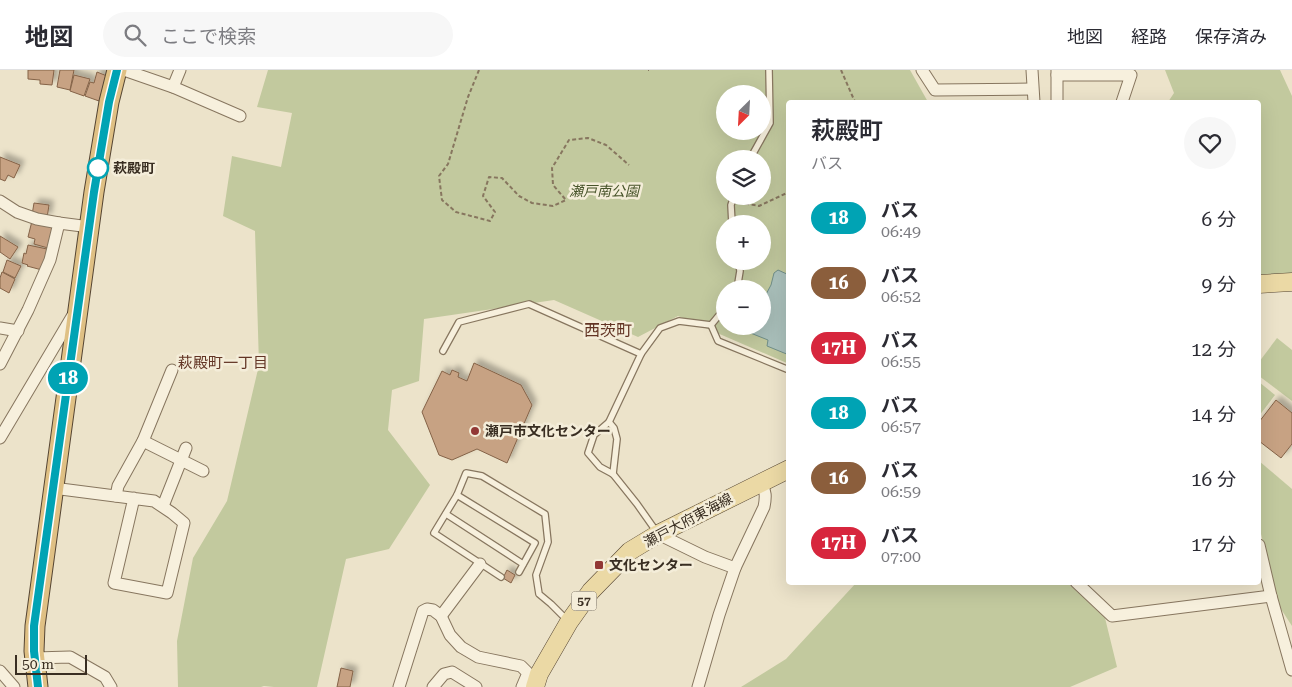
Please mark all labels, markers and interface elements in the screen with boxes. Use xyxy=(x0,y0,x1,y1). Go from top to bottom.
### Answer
search box xyxy=(103,12,453,57)
icon: search xyxy=(121,21,149,49)
text: 地図 xyxy=(25,23,73,51)
text: ここで検索 xyxy=(161,25,256,48)
text: 地図 xyxy=(1067,26,1103,47)
text: 経路 xyxy=(1131,26,1167,47)
text: 保存済み xyxy=(1195,26,1267,47)
north arrow xyxy=(716,85,771,140)
map controls xyxy=(716,85,771,335)
text: 萩殿町 xyxy=(811,117,883,145)
button: heart xyxy=(1184,117,1236,169)
button: layers xyxy=(716,150,771,205)
text: バス xyxy=(811,154,843,173)
marker: 萩殿町 xyxy=(87,157,109,179)
place label: 萩殿町 xyxy=(113,160,155,176)
park label: 瀬戸南公園 xyxy=(569,183,641,199)
text: バス xyxy=(881,199,919,222)
text: 18 xyxy=(828,207,849,228)
text: 6 分 xyxy=(1202,208,1236,231)
button: + xyxy=(716,215,771,270)
text: 06:49 xyxy=(881,222,921,241)
text: バス xyxy=(881,264,919,287)
text: 16 xyxy=(828,272,849,293)
text: 9 分 xyxy=(1202,273,1236,296)
button: − xyxy=(716,280,771,335)
text: 06:52 xyxy=(881,287,921,306)
district label: 西茨町 xyxy=(584,321,632,340)
text: バス xyxy=(881,329,919,352)
text: 17H xyxy=(821,337,856,358)
text: 12 分 xyxy=(1191,338,1236,361)
text: 06:55 xyxy=(881,352,921,371)
district label: 萩殿町一丁目 xyxy=(178,354,268,372)
line badge: 18 xyxy=(46,362,90,394)
text: 18 xyxy=(58,367,78,388)
text: バス xyxy=(881,394,919,417)
text: 18 xyxy=(828,402,849,423)
text: 14 分 xyxy=(1191,403,1236,426)
text: 06:57 xyxy=(881,417,921,436)
place label: 瀬戸市文化センター xyxy=(485,423,611,439)
marker: 瀬戸市文化センター xyxy=(469,425,481,437)
text: バス xyxy=(881,459,919,482)
text: 16 xyxy=(828,467,849,488)
text: 16 分 xyxy=(1191,468,1236,491)
text: 06:59 xyxy=(881,482,921,501)
street label: 瀬戸大府東海線 xyxy=(641,490,735,550)
text: バス xyxy=(881,524,919,547)
text: 17H xyxy=(821,532,856,553)
text: 17 分 xyxy=(1191,533,1236,556)
text: 07:00 xyxy=(881,547,921,566)
place label: 文化センター xyxy=(609,557,693,573)
marker: 文化センター xyxy=(593,559,605,571)
road number: 57 xyxy=(572,592,596,610)
scale bar xyxy=(15,652,88,675)
text: 50 m xyxy=(22,656,54,672)

